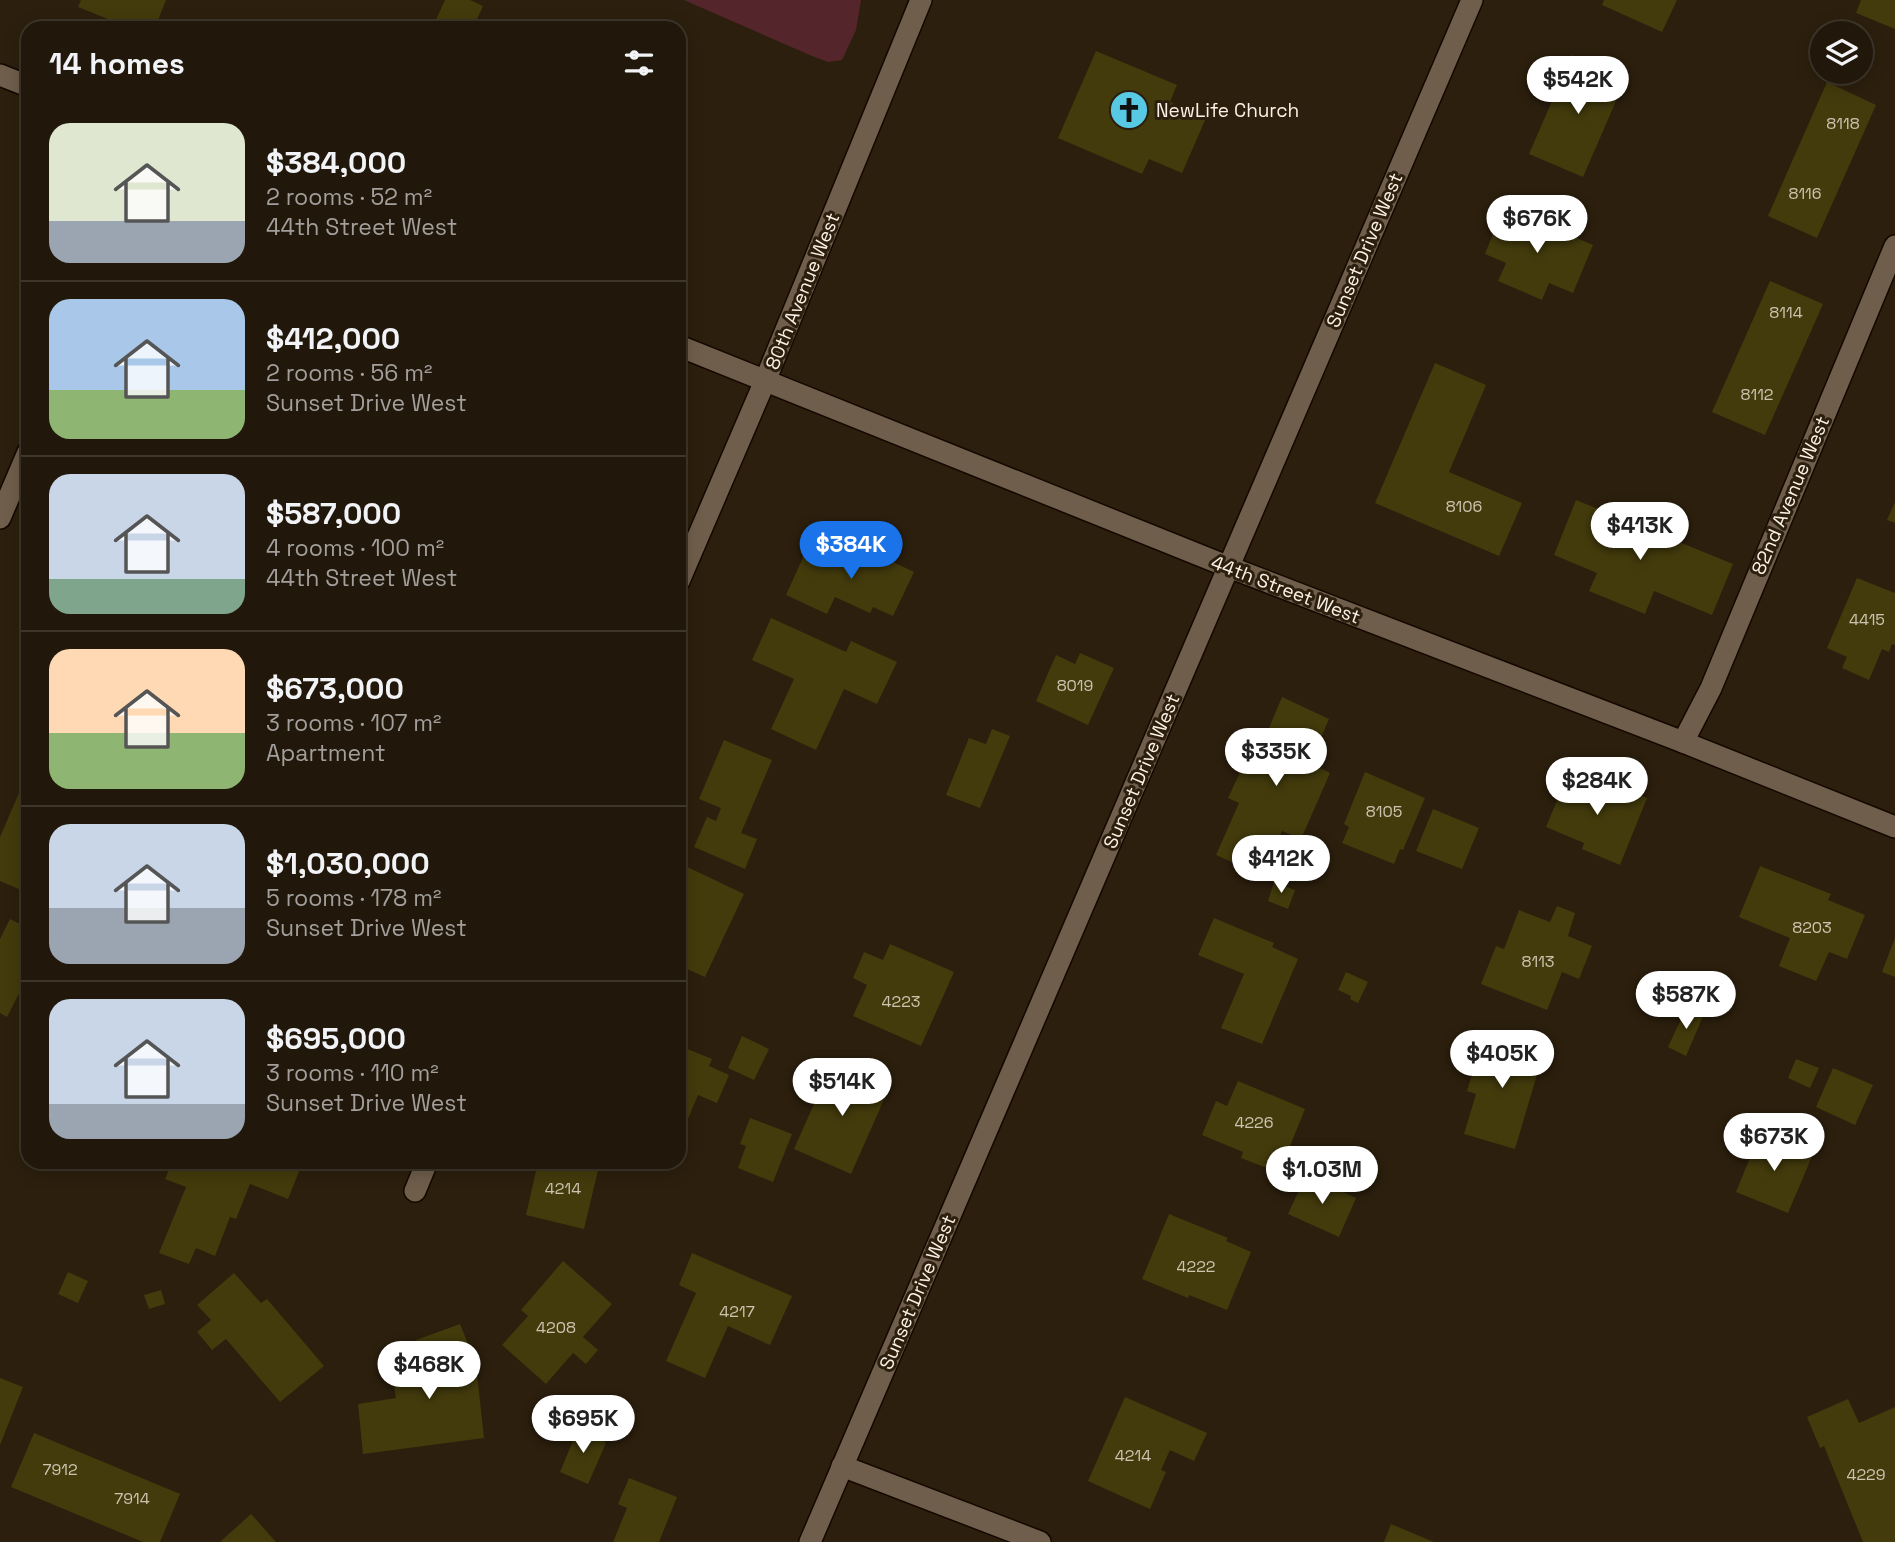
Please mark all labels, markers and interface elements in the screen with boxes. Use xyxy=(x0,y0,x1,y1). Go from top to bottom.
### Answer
map controls xyxy=(1810,21,1873,84)
button: layers xyxy=(1810,21,1873,84)
text: 14 homes xyxy=(49,44,185,83)
icon: filters xyxy=(620,44,658,82)
pin: $542K xyxy=(1529,57,1627,116)
text: $542K xyxy=(1543,64,1613,94)
church icon: NewLife Church xyxy=(1108,89,1150,131)
place label: NewLife Church xyxy=(1156,98,1299,123)
house number: 8118 xyxy=(1826,113,1860,134)
text: $384,000 xyxy=(266,143,406,182)
icon: home xyxy=(105,151,189,235)
street label: Sunset Drive West xyxy=(1321,169,1408,331)
text: 2 rooms · 52 m² xyxy=(266,182,432,212)
house number: 8116 xyxy=(1788,183,1822,204)
pin: $676K xyxy=(1488,196,1586,255)
text: $676K xyxy=(1502,203,1572,233)
street label: 80th Avenue West xyxy=(760,209,845,373)
text: 44th Street West xyxy=(266,212,457,242)
house number: 8114 xyxy=(1769,302,1803,323)
text: $412,000 xyxy=(266,319,400,358)
icon: home xyxy=(105,327,189,411)
text: 2 rooms · 56 m² xyxy=(266,358,432,388)
house number: 8112 xyxy=(1741,384,1774,405)
text: Sunset Drive West xyxy=(266,388,467,418)
street label: 82nd Avenue West xyxy=(1746,412,1835,578)
text: $587,000 xyxy=(266,494,401,533)
house number: 8106 xyxy=(1446,496,1482,517)
icon: home xyxy=(105,502,189,586)
pin: $413K xyxy=(1591,503,1689,562)
text: $413K xyxy=(1607,510,1673,540)
pin: $384K xyxy=(802,522,900,581)
text: $384K xyxy=(816,529,886,559)
text: 4 rooms · 100 m² xyxy=(266,533,444,563)
street label: 44th Street West xyxy=(1208,549,1364,629)
text: 44th Street West xyxy=(266,563,457,593)
house number: 4415 xyxy=(1849,609,1885,630)
text: $673,000 xyxy=(266,669,404,708)
house number: 8019 xyxy=(1057,675,1093,696)
icon: home xyxy=(105,677,189,761)
street label: Sunset Drive West xyxy=(1098,690,1185,852)
text: 3 rooms · 107 m² xyxy=(266,708,442,738)
pin: $335K xyxy=(1227,728,1325,788)
text: $335K xyxy=(1241,736,1311,766)
text: Apartment xyxy=(266,738,386,768)
pin: $284K xyxy=(1548,758,1646,817)
text: $284K xyxy=(1562,765,1632,795)
house number: 8105 xyxy=(1366,801,1402,822)
pin: $412K xyxy=(1232,836,1330,895)
text: $412K xyxy=(1248,843,1314,873)
text: $1,030,000 xyxy=(266,844,430,883)
icon: home xyxy=(105,852,189,936)
text: 5 rooms · 178 m² xyxy=(266,883,441,913)
text: Sunset Drive West xyxy=(266,913,467,943)
house number: 8203 xyxy=(1792,917,1832,938)
house number: 8113 xyxy=(1521,951,1555,972)
pin: $587K xyxy=(1637,972,1735,1031)
text: $587K xyxy=(1652,979,1720,1009)
house number: 4223 xyxy=(882,991,920,1012)
text: $695,000 xyxy=(266,1019,406,1058)
icon: home xyxy=(105,1027,189,1111)
pin: $405K xyxy=(1453,1030,1551,1090)
text: $405K xyxy=(1466,1038,1538,1068)
text: 3 rooms · 110 m² xyxy=(266,1058,439,1088)
pin: $514K xyxy=(793,1058,891,1118)
text: $514K xyxy=(809,1066,875,1096)
text: Sunset Drive West xyxy=(266,1088,467,1118)
house number: 4226 xyxy=(1234,1112,1274,1133)
pin: $673K xyxy=(1725,1114,1823,1173)
text: $673K xyxy=(1740,1121,1808,1151)
pin: $1.03M xyxy=(1265,1146,1379,1206)
text: $1.03M xyxy=(1282,1154,1362,1184)
house number: 4214 xyxy=(545,1178,581,1199)
street label: Sunset Drive West xyxy=(874,1211,961,1373)
house number: 4222 xyxy=(1177,1256,1215,1277)
house number: 4217 xyxy=(719,1301,755,1322)
house number: 4208 xyxy=(536,1317,576,1338)
pin: $468K xyxy=(380,1342,478,1401)
text: $468K xyxy=(394,1349,464,1379)
pin: $695K xyxy=(534,1396,632,1455)
text: $695K xyxy=(548,1403,618,1433)
house number: 4214 xyxy=(1115,1445,1151,1466)
house number: 7912 xyxy=(42,1459,78,1480)
house number: 4229 xyxy=(1846,1464,1886,1485)
house number: 7914 xyxy=(114,1488,150,1509)

